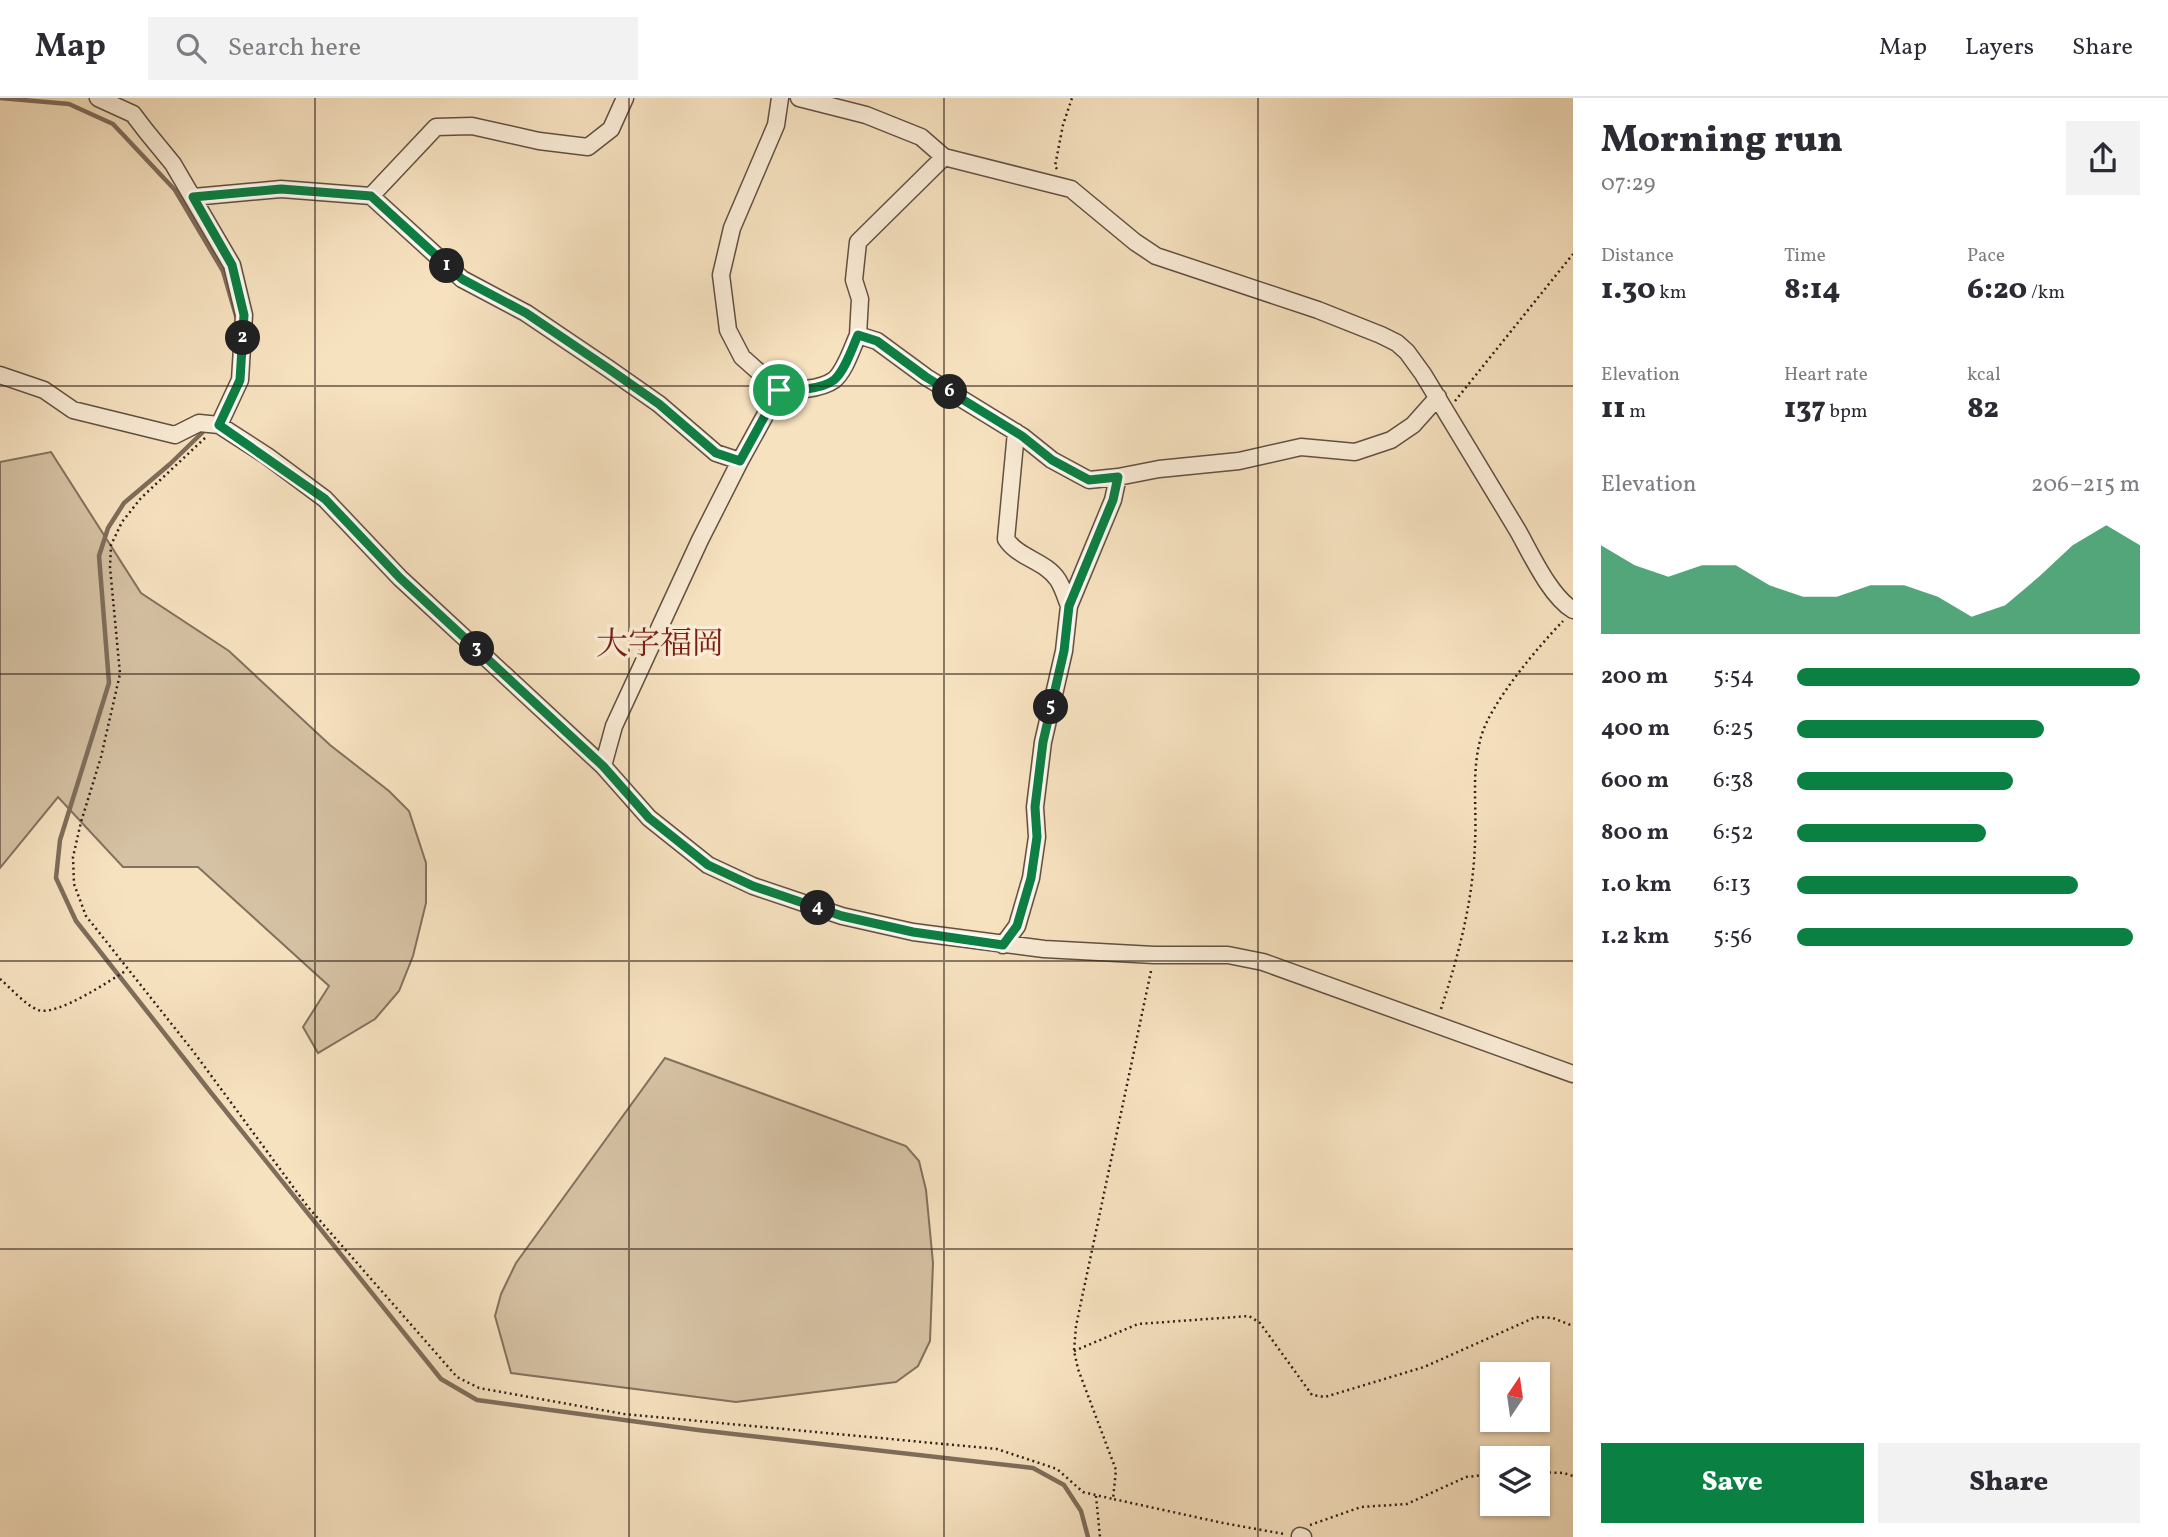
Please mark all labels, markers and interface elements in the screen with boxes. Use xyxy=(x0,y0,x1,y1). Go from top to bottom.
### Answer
search box xyxy=(148,17,638,80)
text: Map xyxy=(35,25,106,71)
icon: search xyxy=(172,29,210,67)
text: Search here xyxy=(228,30,361,66)
text: Map xyxy=(1879,31,1927,65)
text: Layers xyxy=(1965,31,2034,65)
text: Share xyxy=(2072,31,2133,65)
text: Morning run xyxy=(1601,115,1843,168)
button: share xyxy=(2066,121,2140,195)
text: 07:29 xyxy=(1601,168,1655,200)
text: Distance xyxy=(1601,243,1674,269)
text: Time xyxy=(1784,243,1826,269)
text: Pace xyxy=(1967,243,2005,269)
pin: 1 xyxy=(430,248,464,284)
text: 1 xyxy=(443,252,450,278)
text: 1.30 xyxy=(1601,269,1656,311)
text: 8:14 xyxy=(1784,269,1840,311)
text: 6:20 xyxy=(1967,269,2027,311)
text: km xyxy=(1656,280,1687,306)
text: /km xyxy=(2027,280,2065,306)
pin: 2 xyxy=(226,320,260,356)
text: 2 xyxy=(238,324,247,350)
pin xyxy=(749,360,809,420)
text: Elevation xyxy=(1601,362,1680,388)
text: Heart rate xyxy=(1784,362,1868,388)
text: kcal xyxy=(1967,362,2001,388)
icon: arrive xyxy=(760,371,798,409)
pin: 6 xyxy=(932,374,968,410)
text: 6 xyxy=(944,378,955,404)
text: 11 xyxy=(1601,388,1625,430)
text: 137 xyxy=(1784,388,1826,430)
text: 82 xyxy=(1967,388,1999,430)
text: m xyxy=(1625,399,1646,425)
text: bpm xyxy=(1826,399,1868,425)
text: Elevation xyxy=(1601,469,1697,501)
text: 206–215 m xyxy=(2031,469,2140,501)
district label: 大字福岡 xyxy=(596,624,724,668)
pin: 3 xyxy=(460,632,494,666)
text: 3 xyxy=(472,635,481,661)
text: 200 m xyxy=(1601,661,1668,693)
text: 5:54 xyxy=(1713,661,1754,693)
pin: 5 xyxy=(1034,690,1068,724)
text: 5 xyxy=(1046,693,1055,719)
text: 400 m xyxy=(1601,713,1670,745)
text: 6:25 xyxy=(1713,713,1753,745)
text: 600 m xyxy=(1601,765,1669,797)
text: 6:38 xyxy=(1713,765,1754,797)
text: 800 m xyxy=(1601,817,1669,849)
text: 6:52 xyxy=(1713,817,1753,849)
text: 1.0 km xyxy=(1601,869,1672,901)
text: 6:13 xyxy=(1713,869,1751,901)
pin: 4 xyxy=(800,890,836,926)
text: 4 xyxy=(812,894,823,920)
text: 1.2 km xyxy=(1601,921,1670,953)
text: 5:56 xyxy=(1713,921,1752,953)
north arrow xyxy=(1480,1362,1550,1432)
map controls xyxy=(1480,1362,1550,1516)
button: Save xyxy=(1601,1443,1864,1523)
button: Share xyxy=(1878,1443,2140,1523)
button: layers xyxy=(1480,1446,1550,1516)

